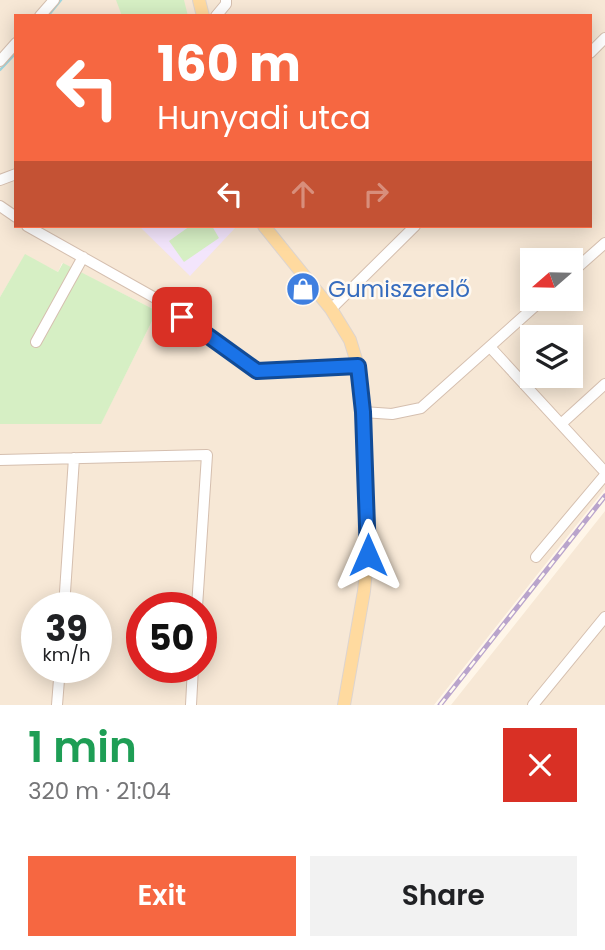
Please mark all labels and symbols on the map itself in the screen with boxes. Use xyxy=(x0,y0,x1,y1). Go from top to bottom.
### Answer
north arrow xyxy=(520,248,583,312)
shop icon: Gumiszerelő xyxy=(284,270,322,308)
place label: Gumiszerelő xyxy=(328,273,470,305)
pin xyxy=(152,287,212,347)
position arrow xyxy=(331,518,405,592)
speed limit sign: 50 xyxy=(126,592,217,683)

